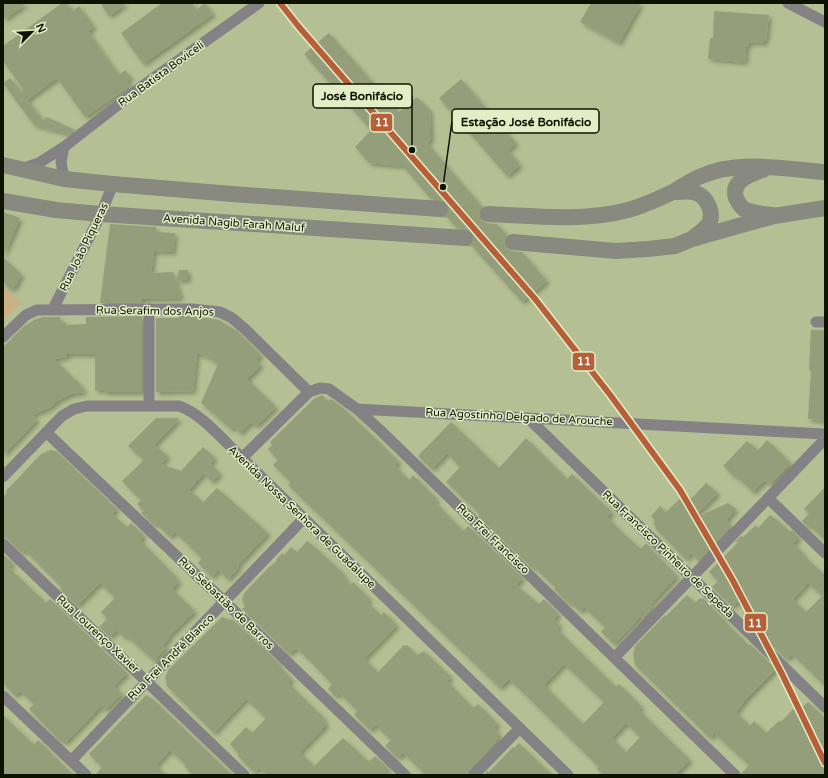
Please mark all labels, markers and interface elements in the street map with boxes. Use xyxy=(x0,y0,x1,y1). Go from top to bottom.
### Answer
north arrow xyxy=(12,12,52,52)
text: N xyxy=(33,21,48,35)
street label: Rua Batista Boviceli xyxy=(116,38,206,110)
callout: José Bonifácio xyxy=(313,84,412,108)
text: José Bonifácio xyxy=(320,89,403,103)
callout: Estação José Bonifácio xyxy=(452,109,599,133)
line badge: 11 xyxy=(370,113,393,132)
text: Estação José Bonifácio xyxy=(461,115,591,130)
text: 11 xyxy=(375,116,389,129)
street label: Rua João Piqueras xyxy=(57,201,111,293)
street label: Avenida Nagib Farah Maluf xyxy=(163,212,306,234)
street label: Rua Serafim dos Anjos xyxy=(96,303,214,319)
line badge: 11 xyxy=(572,352,595,371)
text: 11 xyxy=(577,355,591,368)
street label: Rua Agostinho Delgado de Arouche xyxy=(425,406,613,428)
street label: Avenida Nossa Senhora de Guadalupe xyxy=(226,443,378,591)
street label: Rua Francisco Pinheiro de Sepeda xyxy=(600,488,736,620)
street label: Rua Frei Francisco xyxy=(454,501,532,577)
street label: Rua Sebastião de Barros xyxy=(176,554,276,652)
street label: Rua Lourenço Xavier xyxy=(54,592,142,676)
street label: Rua Frei André Blanco xyxy=(125,611,217,703)
line badge: 11 xyxy=(744,613,767,632)
text: 11 xyxy=(748,617,762,630)

